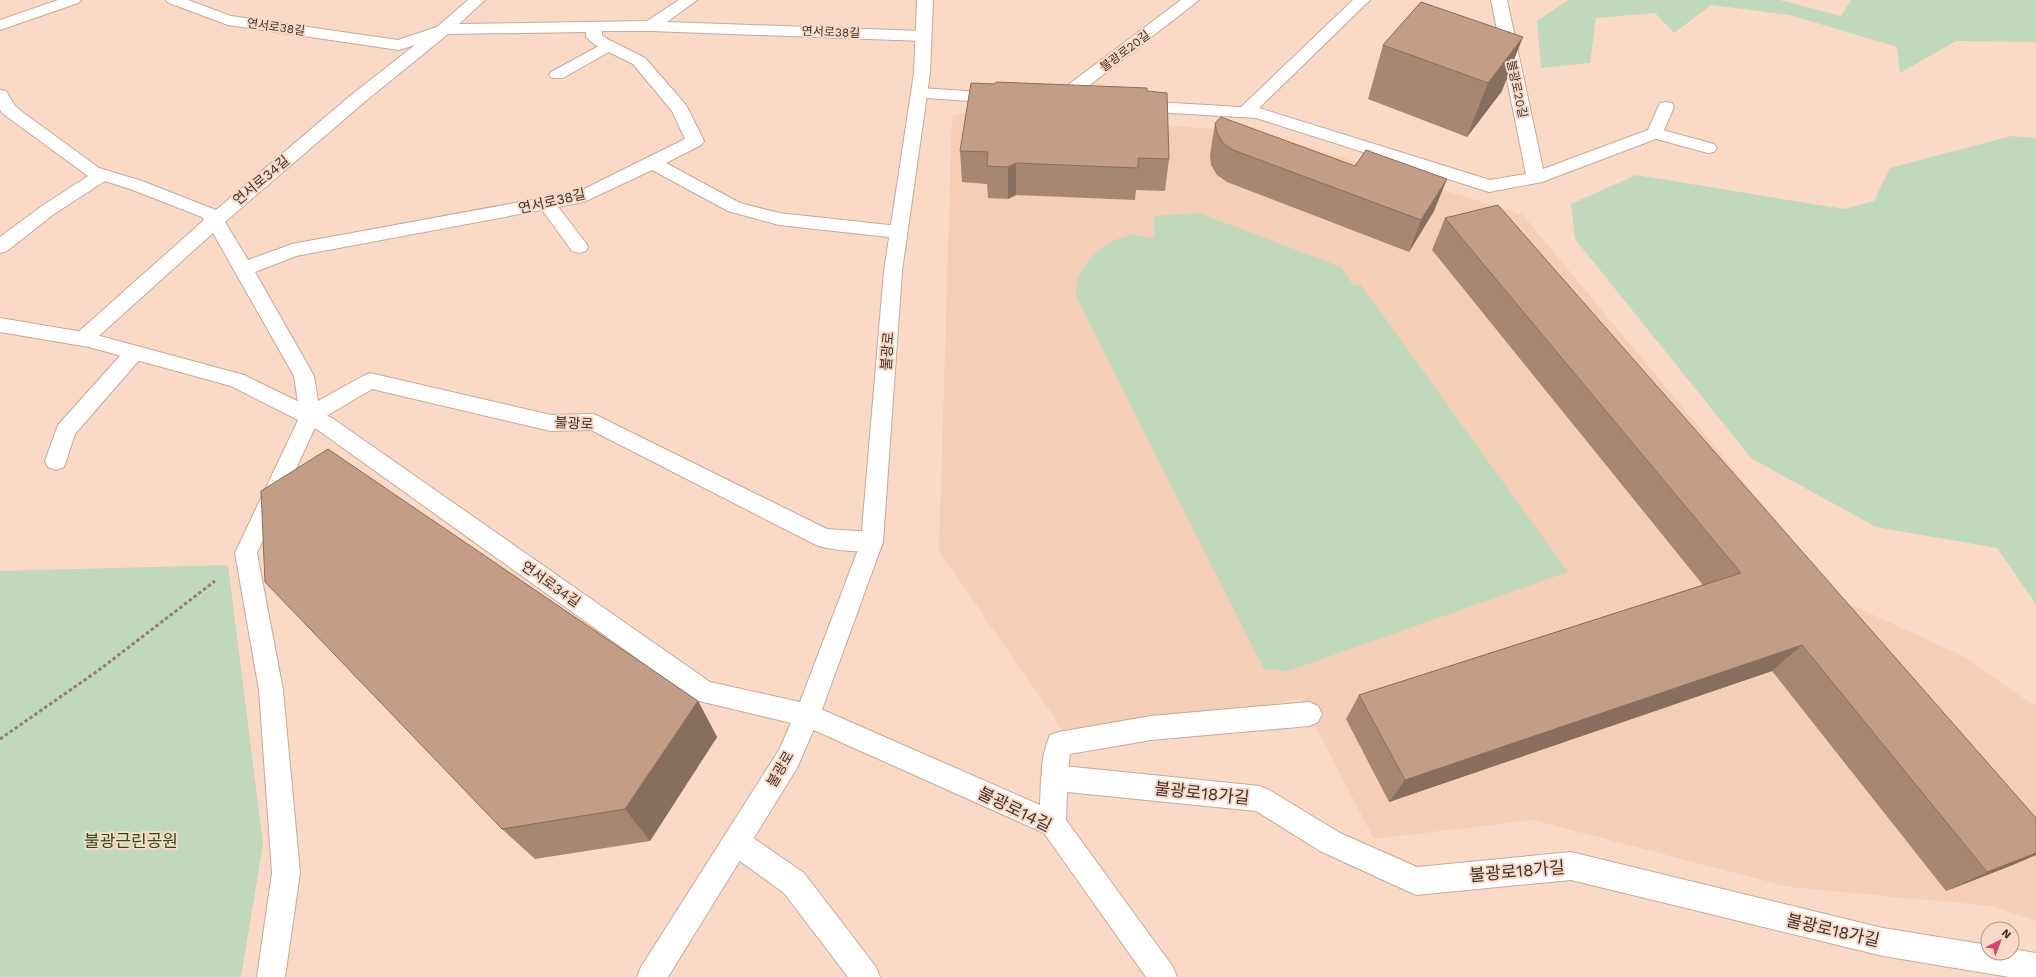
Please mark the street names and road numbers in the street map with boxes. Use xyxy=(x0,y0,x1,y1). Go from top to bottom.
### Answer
street label: 연서로38길 xyxy=(246,16,306,38)
street label: 연서로38길 xyxy=(801,24,861,40)
street label: 불광로20길 xyxy=(1097,28,1153,74)
street label: 불광로20길 xyxy=(1504,59,1530,119)
street label: 연서로34길 xyxy=(230,152,292,208)
street label: 연서로38길 xyxy=(517,186,587,216)
street label: 불광로 xyxy=(878,331,896,371)
street label: 불광로 xyxy=(554,414,594,432)
street label: 연서로34길 xyxy=(518,558,584,610)
street label: 불광로 xyxy=(763,748,797,790)
street label: 불광로18가길 xyxy=(1154,778,1250,808)
street label: 불광로14길 xyxy=(975,783,1055,835)
street label: 불광로18가길 xyxy=(1469,857,1565,885)
street label: 불광로18가길 xyxy=(1784,910,1882,950)

